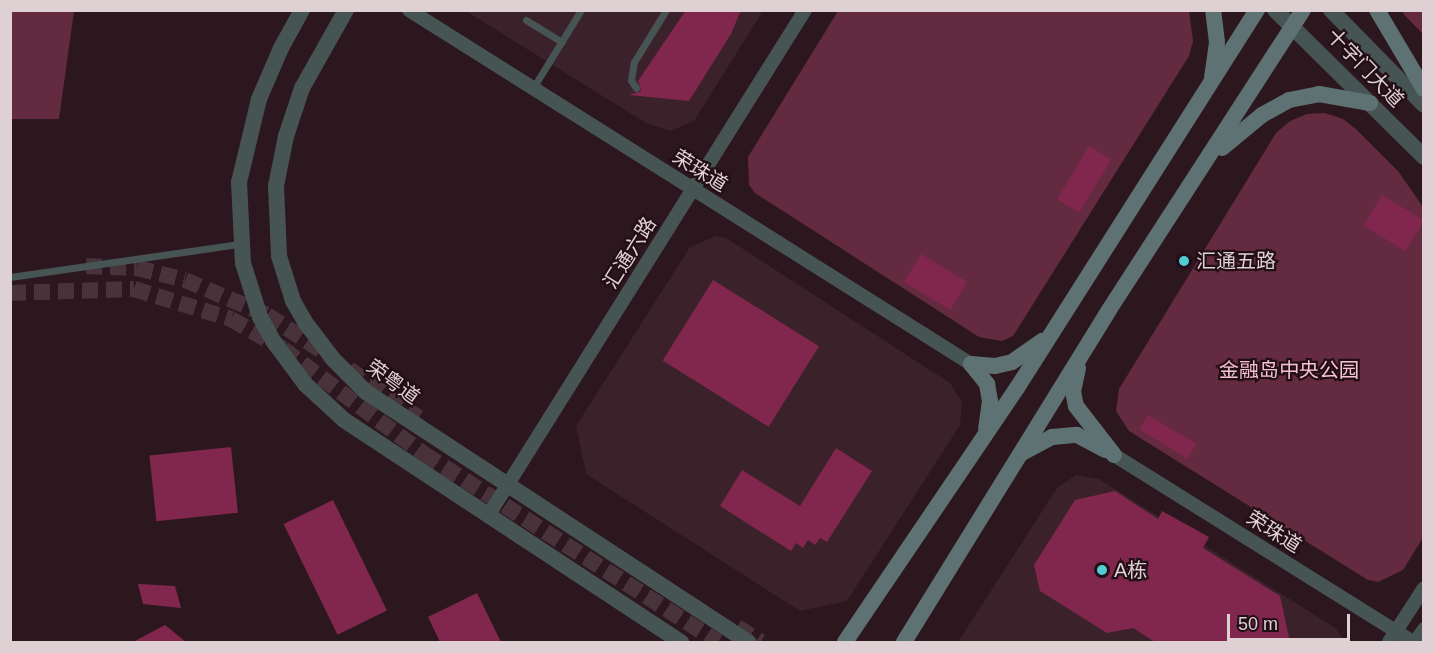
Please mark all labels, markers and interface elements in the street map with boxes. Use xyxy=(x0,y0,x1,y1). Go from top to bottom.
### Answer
street label: 十字门大道 xyxy=(1322,24,1408,112)
street label: 荣珠道 xyxy=(668,145,732,197)
street label: 汇通六路 xyxy=(599,213,661,293)
place label: 汇通五路 xyxy=(1196,249,1276,273)
marker: 汇通五路 xyxy=(1177,254,1191,268)
street label: 荣粤道 xyxy=(362,355,424,409)
park label: 金融岛中央公园 xyxy=(1219,358,1359,382)
street label: 荣珠道 xyxy=(1242,506,1306,558)
place label: A栋 xyxy=(1114,558,1147,582)
marker: A栋 xyxy=(1095,563,1109,577)
scale bar xyxy=(1230,602,1353,640)
text: 50 m xyxy=(1238,614,1278,634)

